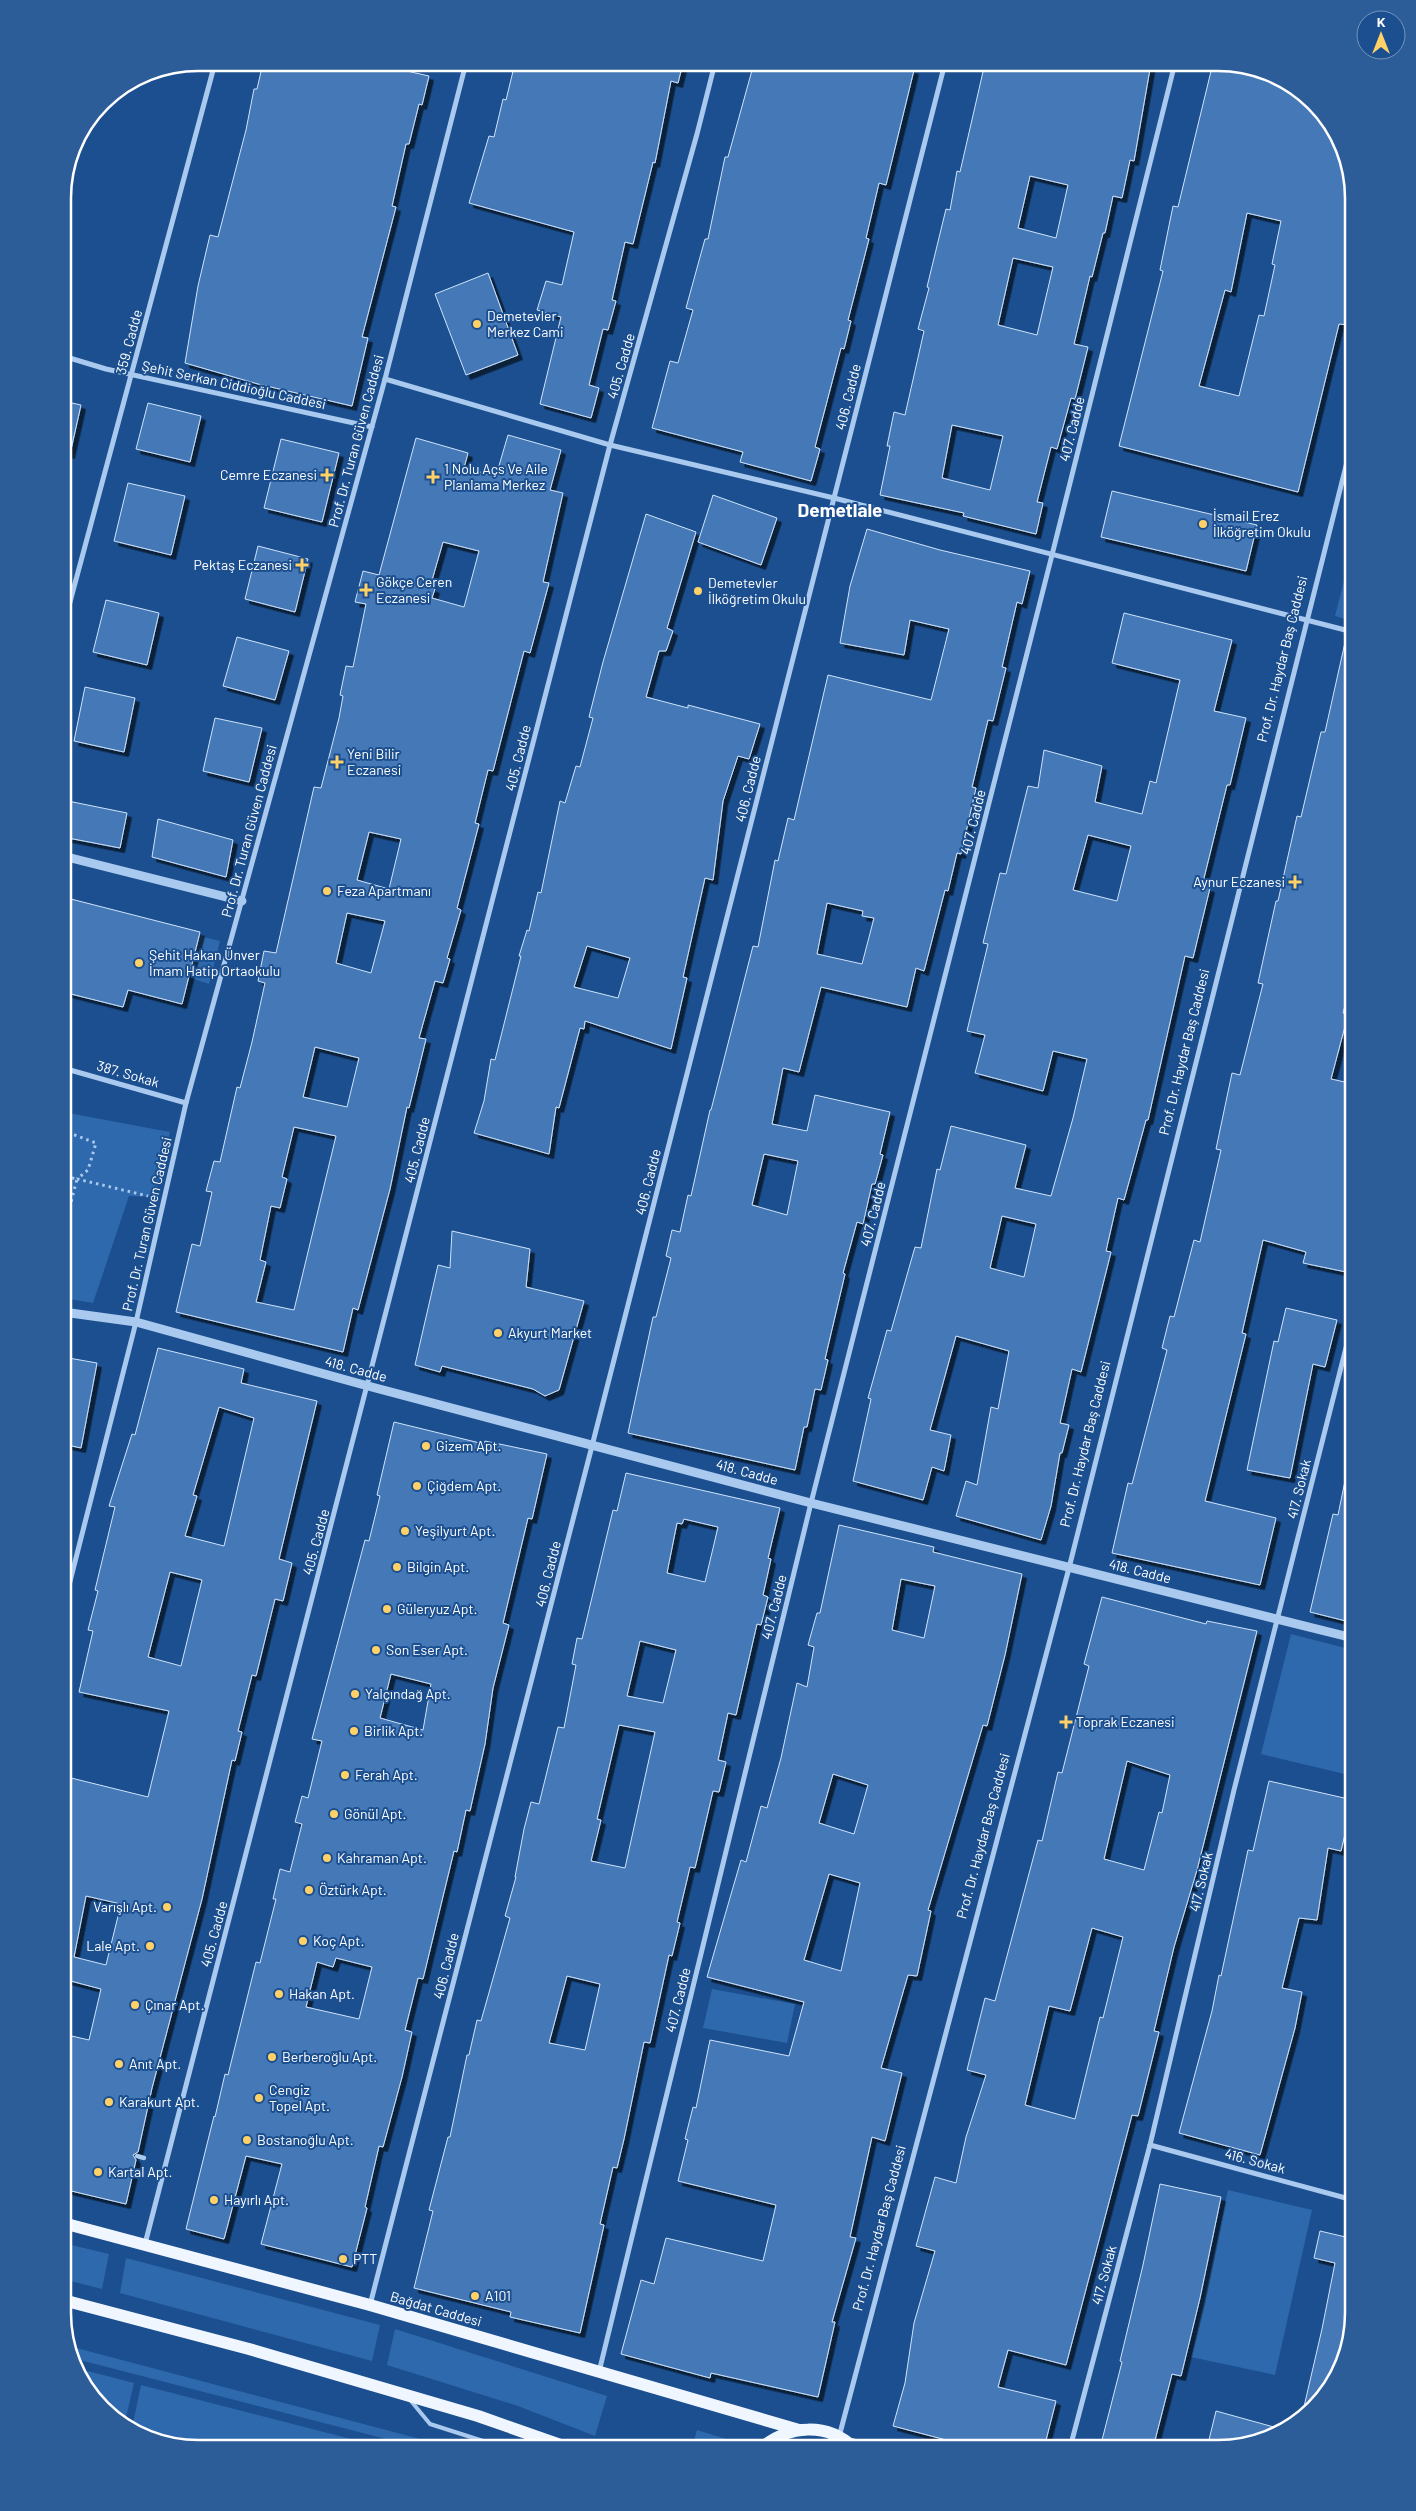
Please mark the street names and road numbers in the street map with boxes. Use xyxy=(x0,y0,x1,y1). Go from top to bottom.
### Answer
street label: 359. Cadde xyxy=(112,307,145,376)
street label: 405. Cadde xyxy=(603,331,638,401)
street label: Prof. Dr. Turan Güven Caddesi xyxy=(324,353,387,529)
street label: Şehit Serkan Ciddioğlu Caddesi xyxy=(140,357,328,412)
street label: 406. Cadde xyxy=(831,362,864,432)
street label: 407. Cadde xyxy=(1055,394,1088,463)
street label: Prof. Dr. Haydar Baş Caddesi xyxy=(1253,574,1310,744)
street label: 405. Cadde xyxy=(501,723,534,793)
street label: Prof. Dr. Turan Güven Caddesi xyxy=(217,743,280,919)
street label: 406. Cadde xyxy=(731,754,764,824)
street label: 407. Cadde xyxy=(956,787,989,856)
street label: Prof. Dr. Haydar Baş Caddesi xyxy=(1155,967,1212,1137)
street label: 387. Sokak xyxy=(95,1057,161,1091)
street label: 405. Cadde xyxy=(400,1115,433,1185)
street label: Prof. Dr. Turan Güven Caddesi xyxy=(118,1135,175,1313)
street label: 406. Cadde xyxy=(631,1147,664,1217)
street label: 407. Cadde xyxy=(856,1179,889,1248)
street label: 418. Cadde xyxy=(323,1352,389,1385)
street label: Prof. Dr. Haydar Baş Caddesi xyxy=(1056,1359,1113,1529)
street label: 418. Cadde xyxy=(714,1455,780,1488)
street label: 417. Sokak xyxy=(1283,1457,1314,1520)
street label: 405. Cadde xyxy=(299,1507,333,1577)
street label: 406. Cadde xyxy=(531,1539,564,1609)
street label: 418. Cadde xyxy=(1107,1555,1173,1586)
street label: 407. Cadde xyxy=(757,1572,790,1641)
street label: Prof. Dr. Haydar Baş Caddesi xyxy=(952,1751,1013,1921)
street label: 417. Sokak xyxy=(1185,1850,1216,1913)
street label: 405. Cadde xyxy=(197,1899,231,1969)
street label: 406. Cadde xyxy=(429,1931,462,2001)
street label: 407. Cadde xyxy=(661,1965,694,2034)
street label: Prof. Dr. Haydar Baş Caddesi xyxy=(848,2143,909,2313)
street label: 416. Sokak xyxy=(1223,2144,1287,2177)
street label: 417. Sokak xyxy=(1087,2243,1120,2306)
street label: Bağdat Caddesi xyxy=(388,2287,484,2330)

